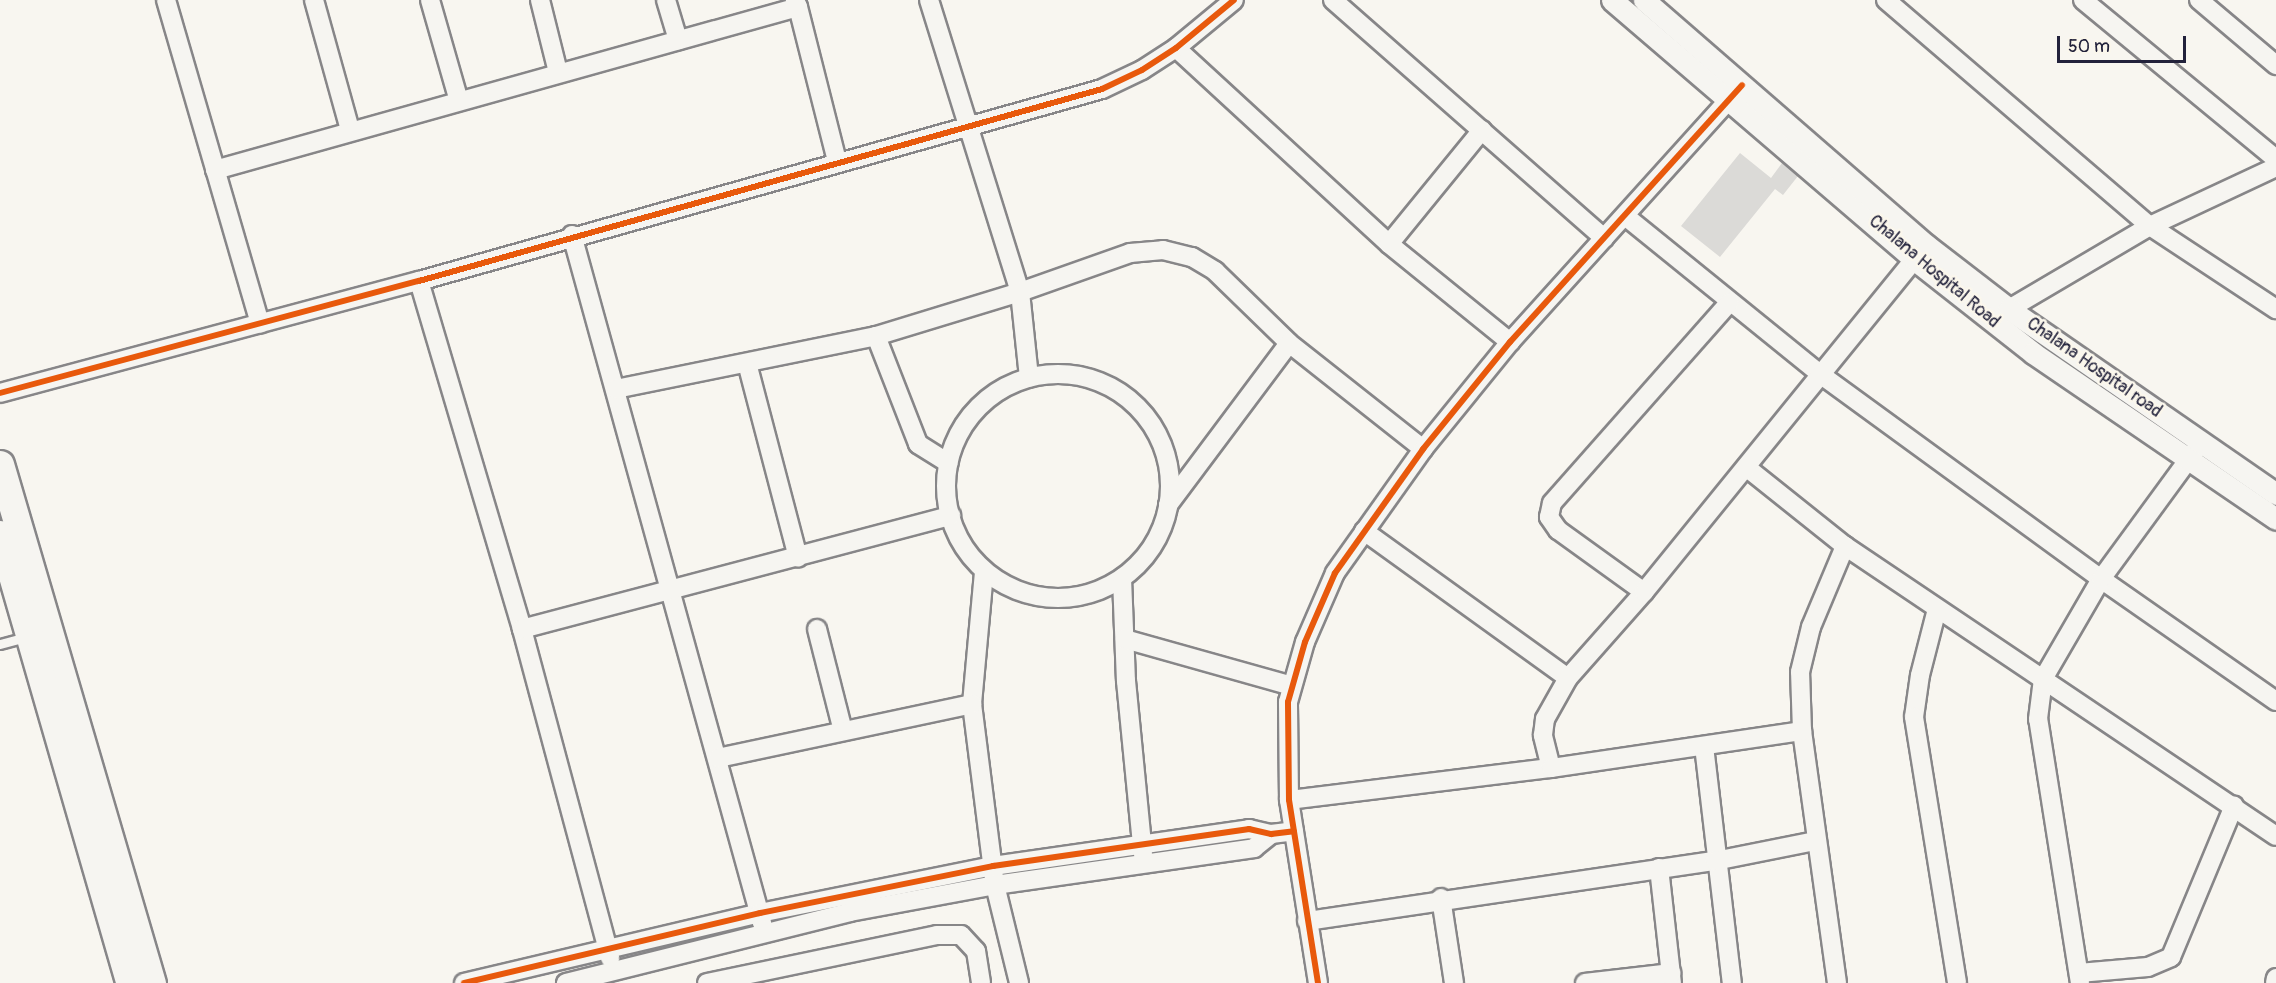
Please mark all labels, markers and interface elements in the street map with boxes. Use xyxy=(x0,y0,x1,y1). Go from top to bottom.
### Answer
scale bar xyxy=(2060,24,2189,62)
text: 50 m xyxy=(2068,35,2110,58)
street label: Chalana Hospital Road xyxy=(1864,211,2004,333)
street label: Chalana Hospital road xyxy=(2022,313,2166,423)

